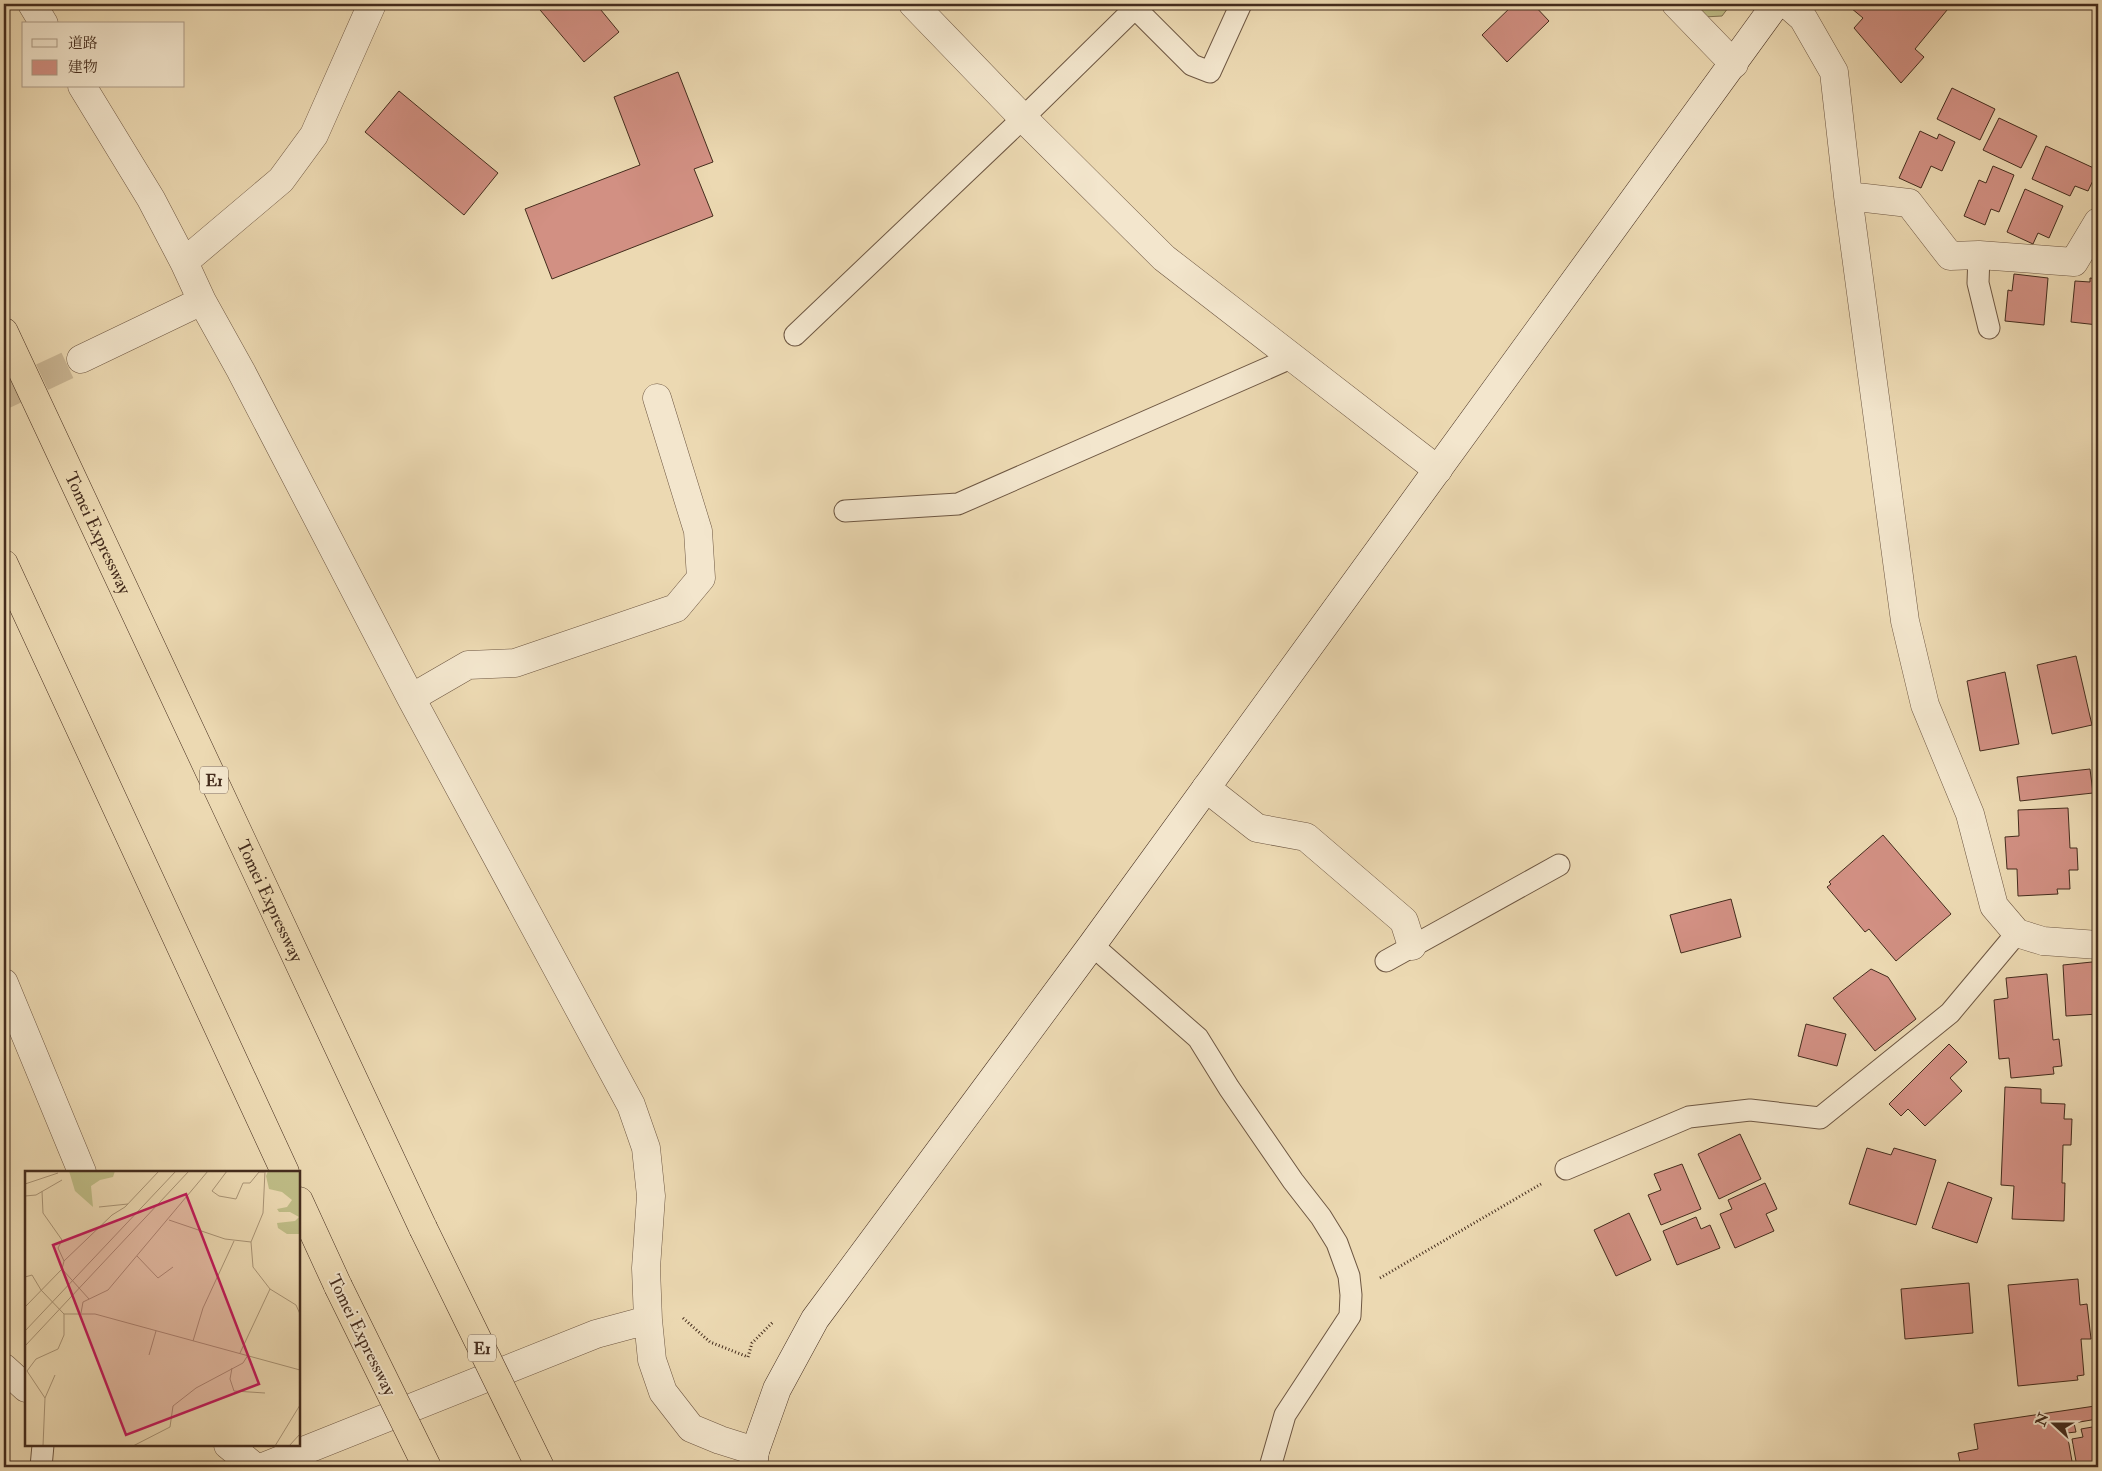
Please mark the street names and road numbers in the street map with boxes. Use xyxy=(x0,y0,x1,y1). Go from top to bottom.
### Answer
street label: Tomei Expressway xyxy=(59,468,137,599)
road number: E1 xyxy=(200,766,228,794)
street label: Tomei Expressway xyxy=(231,836,309,967)
street label: Tomei Expressway xyxy=(322,1271,401,1401)
road number: E1 xyxy=(468,1335,496,1362)

